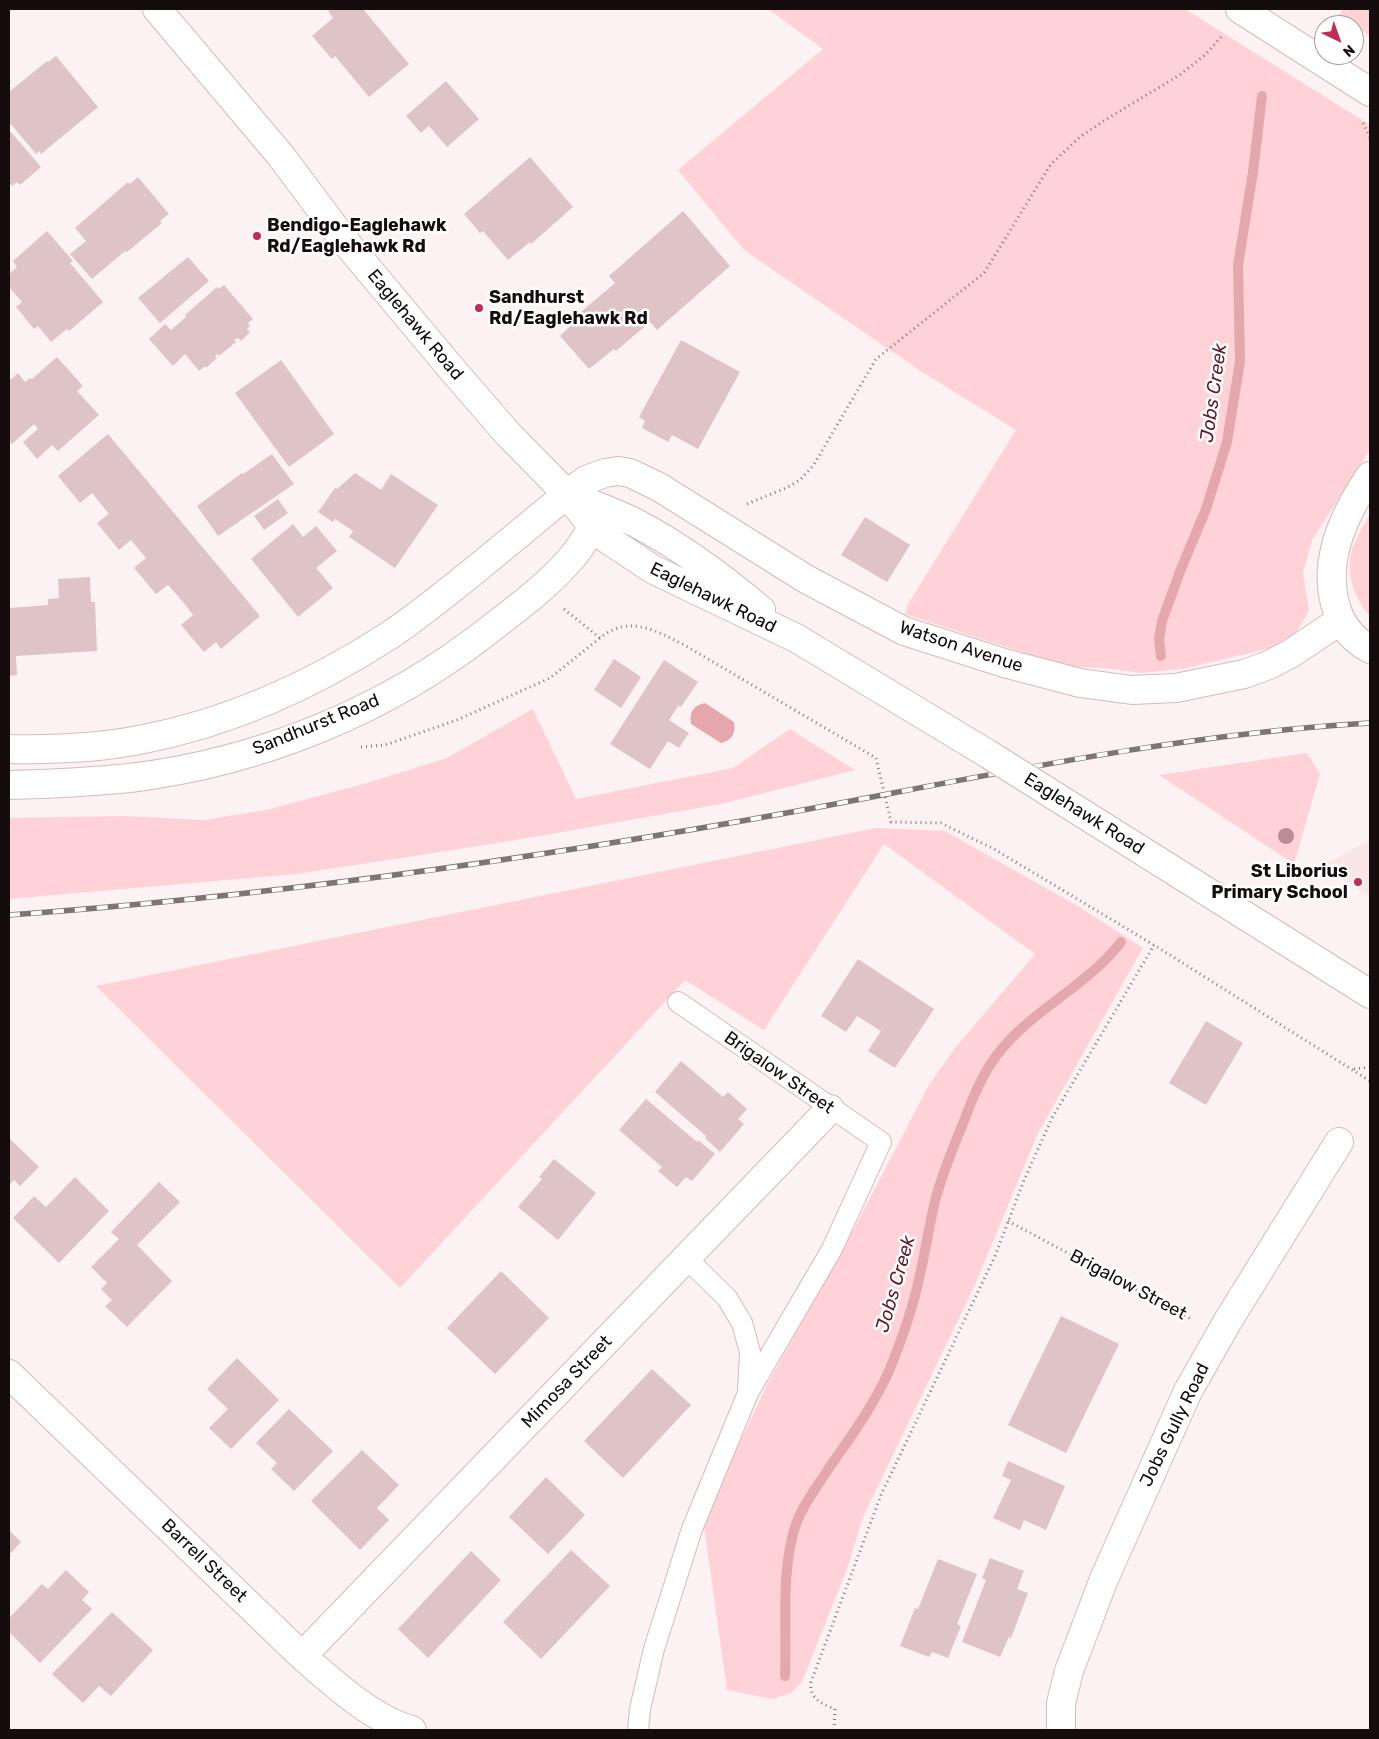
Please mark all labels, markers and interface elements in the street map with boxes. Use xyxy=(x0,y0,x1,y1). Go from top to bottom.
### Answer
north arrow xyxy=(1314,15,1364,65)
text: N xyxy=(1339,41,1358,60)
place label: Bendigo-Eaglehawk Rd/Eaglehawk Rd xyxy=(267,215,447,258)
marker: Bendigo-Eaglehawk Rd/Eaglehawk Rd xyxy=(251,230,263,242)
street label: Eaglehawk Road xyxy=(362,265,468,385)
place label: Sandhurst Rd/Eaglehawk Rd xyxy=(489,287,648,330)
marker: Sandhurst Rd/Eaglehawk Rd xyxy=(473,302,485,314)
water label: Jobs Creek xyxy=(1196,342,1232,444)
street label: Eaglehawk Road xyxy=(646,558,780,638)
street label: Watson Avenue xyxy=(896,617,1026,677)
street label: Sandhurst Road xyxy=(250,690,382,760)
street label: Eaglehawk Road xyxy=(1020,768,1148,860)
place label: St Liborius Primary School xyxy=(1211,861,1348,904)
marker: St Liborius Primary School xyxy=(1352,876,1364,888)
street label: Brigalow Street xyxy=(720,1027,838,1119)
water label: Jobs Creek xyxy=(871,1233,921,1335)
street label: Brigalow Street xyxy=(1066,1245,1190,1325)
street label: Mimosa Street xyxy=(517,1331,617,1433)
street label: Jobs Gully Road xyxy=(1136,1360,1214,1490)
street label: Barrell Street xyxy=(157,1515,251,1607)

